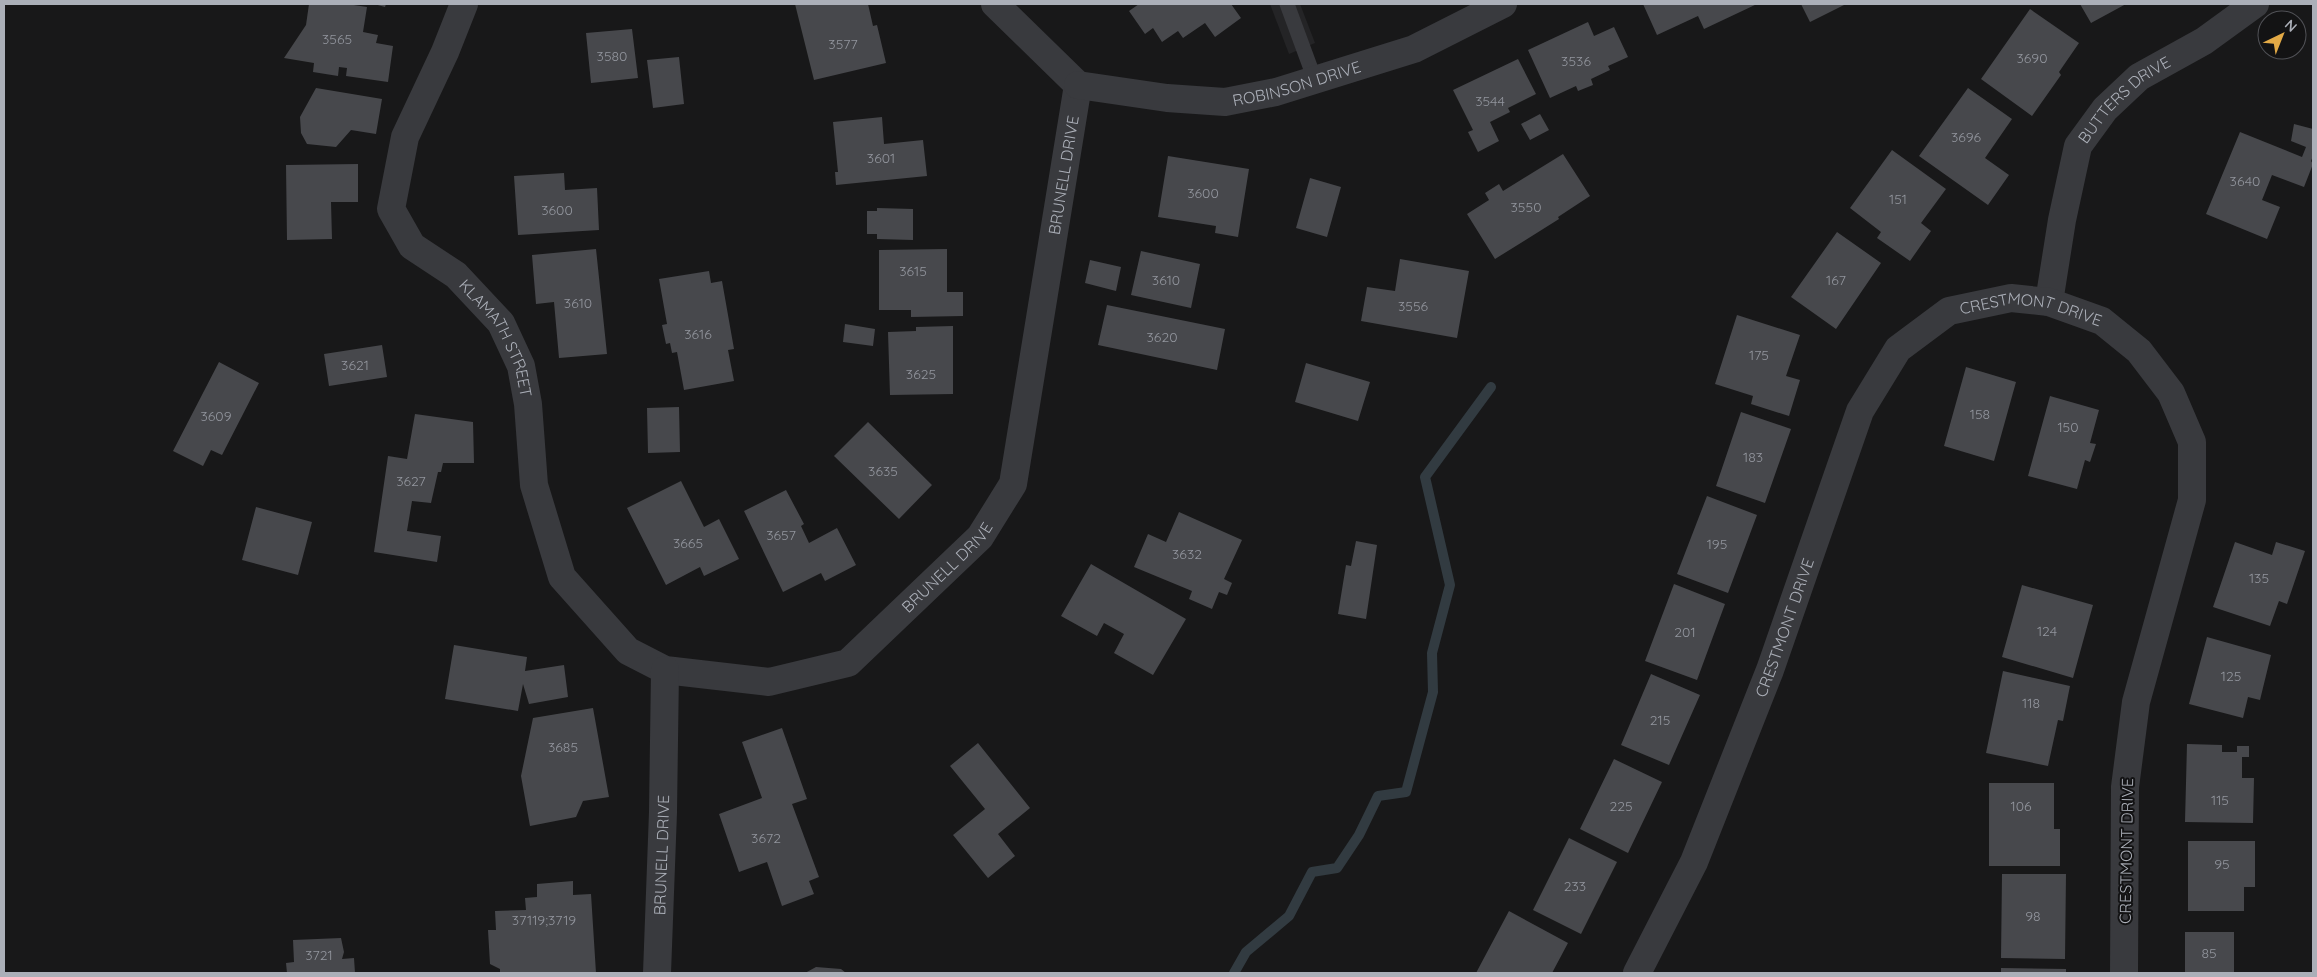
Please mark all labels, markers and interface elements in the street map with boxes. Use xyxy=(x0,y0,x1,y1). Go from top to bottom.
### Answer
north arrow xyxy=(2257,10,2307,60)
text: N xyxy=(2281,15,2301,36)
house number: 3565 xyxy=(322,30,352,48)
house number: 3577 xyxy=(828,35,858,53)
house number: 3580 xyxy=(597,47,627,65)
house number: 3690 xyxy=(2016,49,2048,67)
house number: 3536 xyxy=(1561,52,1591,70)
street label: BUTTERS DRIVE xyxy=(2073,52,2174,147)
street label: ROBINSON DRIVE xyxy=(1231,56,1363,110)
house number: 3544 xyxy=(1475,92,1505,110)
street label: BRUNELL DRIVE xyxy=(1044,114,1083,236)
house number: 3696 xyxy=(1951,128,1982,146)
house number: 3601 xyxy=(867,149,895,167)
house number: 3640 xyxy=(2230,172,2260,190)
house number: 3600 xyxy=(1187,184,1219,202)
house number: 151 xyxy=(1889,190,1907,208)
house number: 3550 xyxy=(1511,198,1541,216)
house number: 3600 xyxy=(541,201,573,219)
house number: 3615 xyxy=(899,262,927,280)
house number: 3610 xyxy=(1152,271,1180,289)
house number: 167 xyxy=(1826,271,1846,289)
street label: KLAMATH STREET xyxy=(455,275,537,399)
street label: CRESTMONT DRIVE xyxy=(1958,288,2105,330)
house number: 3610 xyxy=(564,294,592,312)
house number: 3556 xyxy=(1398,297,1429,315)
house number: 3616 xyxy=(684,325,712,343)
house number: 3620 xyxy=(1147,328,1177,346)
house number: 175 xyxy=(1749,346,1769,364)
house number: 3621 xyxy=(341,356,369,374)
house number: 3625 xyxy=(906,365,936,383)
house number: 158 xyxy=(1970,405,1990,423)
house number: 3609 xyxy=(200,407,232,425)
house number: 150 xyxy=(2057,418,2079,436)
house number: 183 xyxy=(1743,448,1763,466)
house number: 3635 xyxy=(868,462,898,480)
house number: 3627 xyxy=(396,472,426,490)
street label: BRUNELL DRIVE xyxy=(897,518,997,617)
house number: 3657 xyxy=(766,526,796,544)
house number: 3665 xyxy=(673,534,703,552)
house number: 195 xyxy=(1707,535,1727,553)
house number: 3632 xyxy=(1172,545,1202,563)
street label: CRESTMONT DRIVE xyxy=(1750,555,1818,700)
house number: 135 xyxy=(2249,569,2269,587)
house number: 124 xyxy=(2037,622,2057,640)
house number: 201 xyxy=(1674,623,1696,641)
house number: 125 xyxy=(2221,667,2241,685)
house number: 118 xyxy=(2022,694,2040,712)
house number: 215 xyxy=(1650,711,1670,729)
house number: 3685 xyxy=(548,738,578,756)
street label: CRESTMONT DRIVE xyxy=(2115,778,2137,924)
house number: 115 xyxy=(2211,791,2229,809)
street label: BRUNELL DRIVE xyxy=(649,795,673,916)
house number: 225 xyxy=(1609,797,1633,815)
house number: 106 xyxy=(2010,797,2032,815)
house number: 3672 xyxy=(751,829,781,847)
house number: 95 xyxy=(2214,855,2230,873)
house number: 233 xyxy=(1564,877,1586,895)
house number: 98 xyxy=(2025,907,2041,925)
house number: 37119;3719 xyxy=(512,911,576,929)
house number: 85 xyxy=(2201,944,2217,962)
house number: 3721 xyxy=(305,946,333,964)

